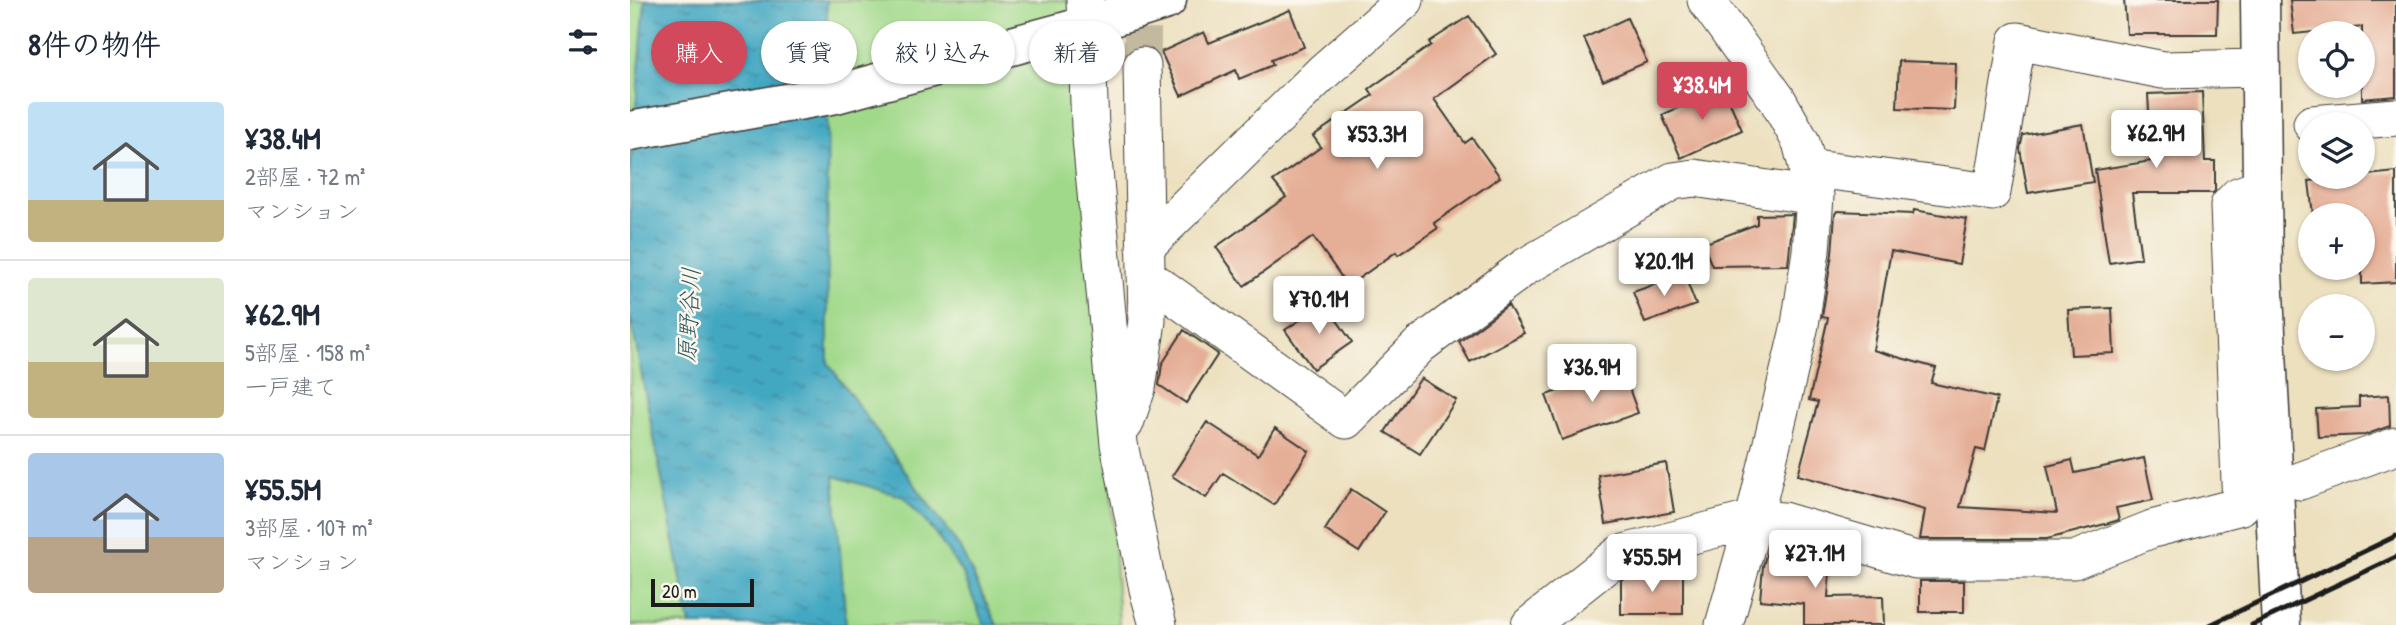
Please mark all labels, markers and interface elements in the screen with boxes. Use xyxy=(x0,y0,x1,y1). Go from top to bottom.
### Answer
chip: 購入 xyxy=(651,21,747,84)
chip: 賃貸 xyxy=(761,21,857,84)
chip: 絞り込み xyxy=(871,21,1015,84)
chip: 新着 xyxy=(1029,21,1125,84)
map controls xyxy=(2298,21,2375,371)
button: locate xyxy=(2298,21,2375,98)
icon: filters xyxy=(564,23,602,61)
text: 8件の物件 xyxy=(28,24,161,64)
pin: ¥38.4M xyxy=(1645,62,1759,122)
text: ¥38.4M xyxy=(1673,69,1731,100)
pin: ¥62.9M xyxy=(2099,110,2213,170)
pin: ¥53.3M xyxy=(1320,111,1434,171)
button: layers xyxy=(2298,112,2375,189)
text: ¥62.9M xyxy=(2127,117,2185,148)
text: ¥38.4M xyxy=(245,118,321,158)
text: ¥53.3M xyxy=(1347,118,1407,149)
icon: home xyxy=(84,130,168,214)
text: 2部屋 · 72 m² xyxy=(245,161,365,192)
text: マンション xyxy=(245,195,359,226)
button: + xyxy=(2298,203,2375,280)
pin: ¥20.1M xyxy=(1607,238,1721,298)
text: ¥20.1M xyxy=(1635,245,1693,276)
water label: 原野谷川 xyxy=(670,266,706,364)
pin: ¥70.1M xyxy=(1262,276,1376,336)
text: ¥70.1M xyxy=(1289,283,1349,314)
text: ¥62.9M xyxy=(245,294,320,334)
button: − xyxy=(2298,294,2375,371)
icon: home xyxy=(84,306,168,390)
text: 5部屋 · 158 m² xyxy=(245,337,370,368)
pin: ¥36.9M xyxy=(1535,344,1649,404)
text: ¥36.9M xyxy=(1563,351,1621,382)
text: 一戸建て xyxy=(245,371,337,402)
text: ¥55.5M xyxy=(245,469,321,509)
icon: home xyxy=(84,481,168,565)
text: 3部屋 · 107 m² xyxy=(245,512,373,543)
pin: ¥27.1M xyxy=(1758,530,1872,590)
pin: ¥55.5M xyxy=(1595,534,1709,594)
text: ¥27.1M xyxy=(1785,537,1845,568)
text: ¥55.5M xyxy=(1623,541,1681,572)
text: マンション xyxy=(245,546,359,577)
scale bar xyxy=(651,576,754,608)
text: 20 m xyxy=(662,578,697,604)

